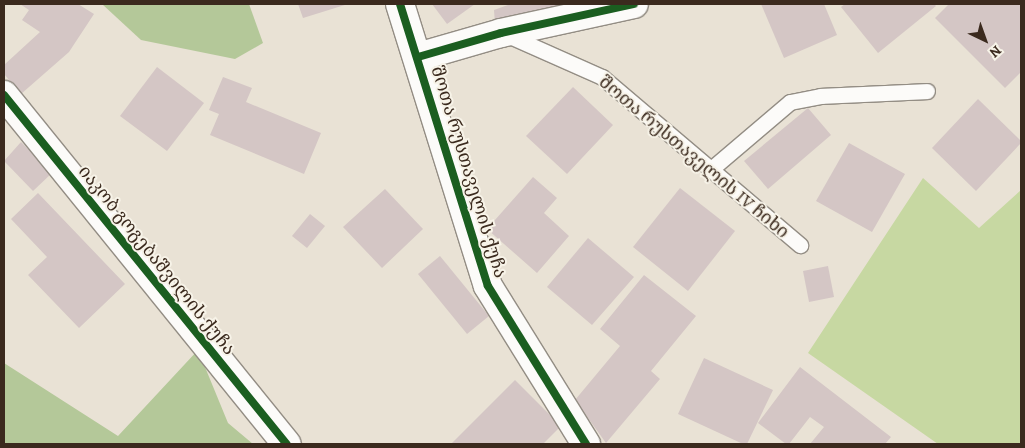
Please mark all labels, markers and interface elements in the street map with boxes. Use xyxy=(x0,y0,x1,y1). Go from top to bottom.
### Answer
north arrow xyxy=(960,15,1010,65)
text: N xyxy=(985,41,1006,62)
street label: შოთა რუსთაველის ქუჩა xyxy=(426,63,512,281)
street label: შოთა რუსთაველის IV ჩიხი xyxy=(595,71,793,243)
street label: იაკობ გოგებაშვილის ქუჩა xyxy=(74,161,240,359)

